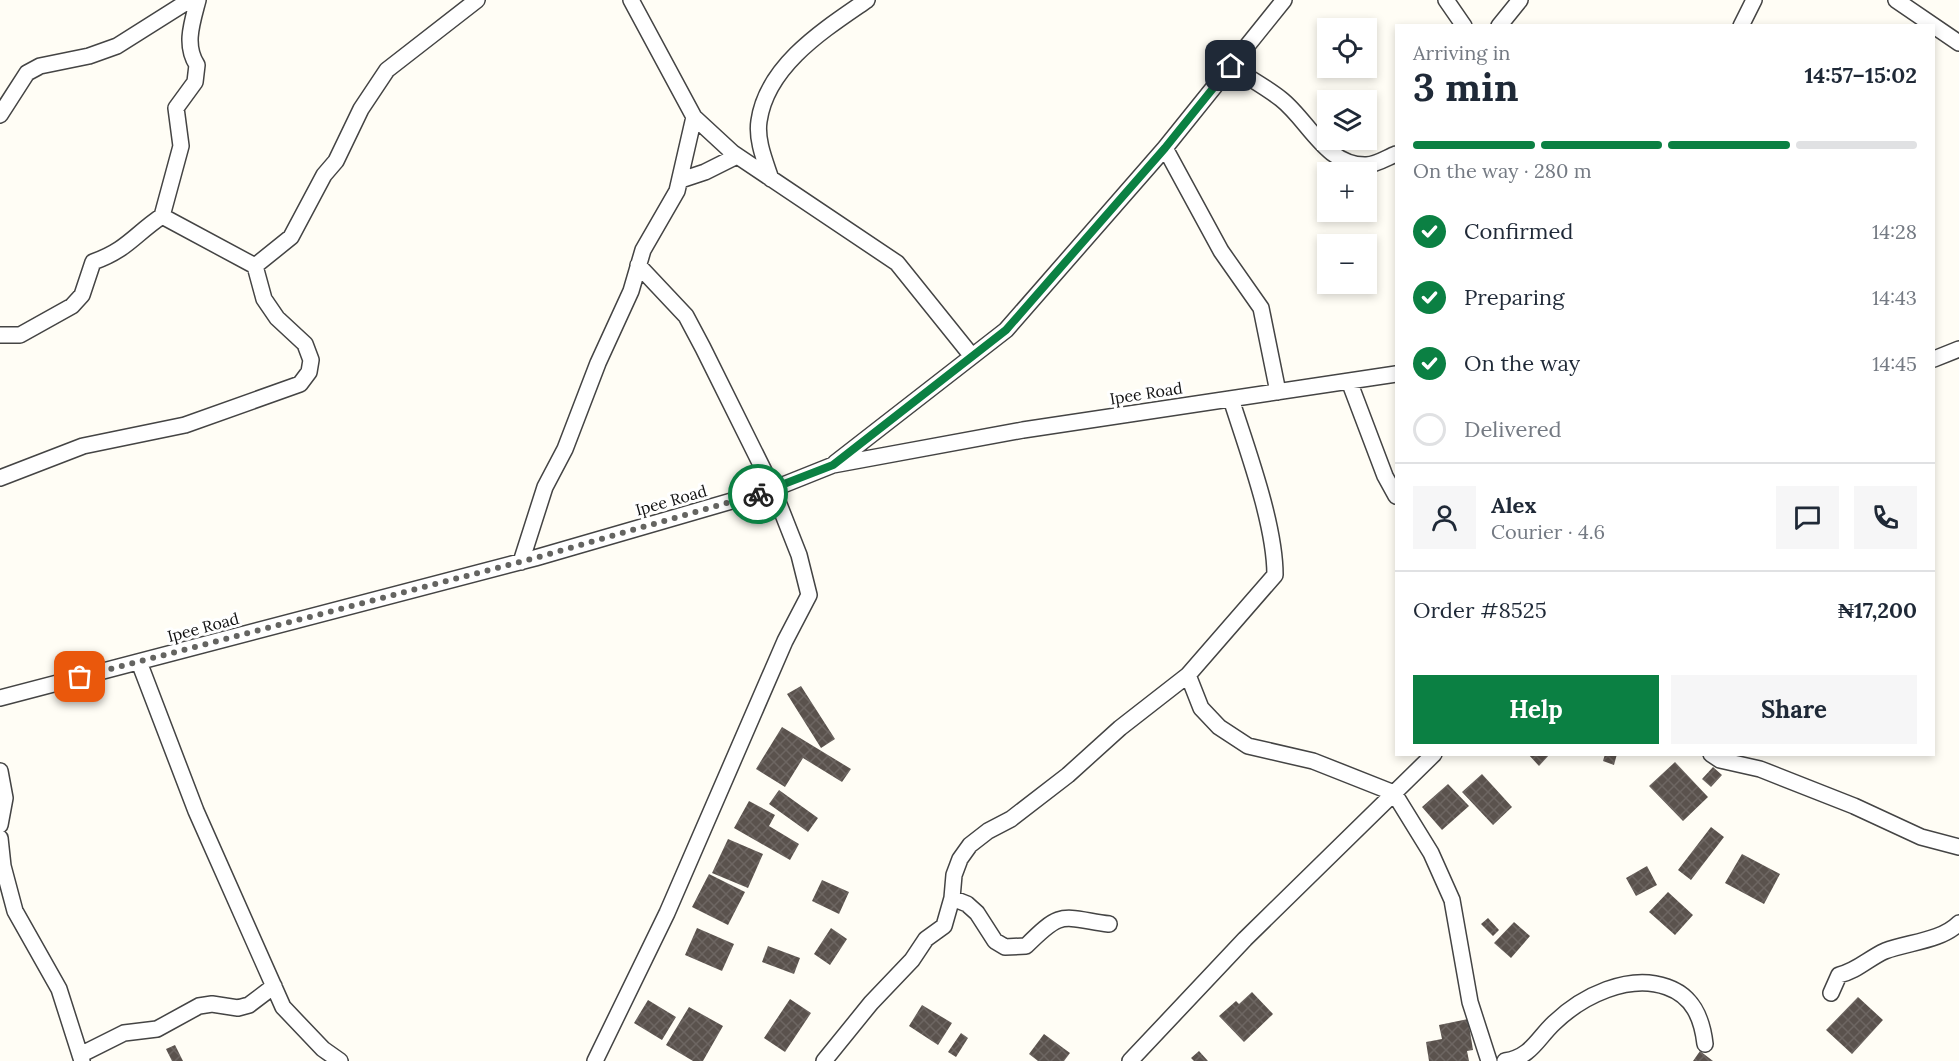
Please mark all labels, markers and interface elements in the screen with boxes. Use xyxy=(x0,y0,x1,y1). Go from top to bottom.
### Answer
map controls xyxy=(1317,18,1377,294)
button: locate xyxy=(1317,18,1377,78)
pin xyxy=(1205,40,1256,91)
text: Arriving in xyxy=(1413,40,1510,65)
icon: home xyxy=(1214,49,1247,82)
text: 14:57–15:02 xyxy=(1804,61,1917,89)
text: 3 min xyxy=(1413,62,1519,112)
button: layers xyxy=(1317,90,1377,150)
text: On the way · 280 m xyxy=(1413,158,1592,183)
button: + xyxy=(1317,162,1377,222)
icon: check xyxy=(1413,215,1446,248)
text: Confirmed xyxy=(1464,217,1573,245)
text: 14:28 xyxy=(1872,219,1917,244)
button: − xyxy=(1317,234,1377,294)
icon: check xyxy=(1413,281,1446,314)
text: Preparing xyxy=(1464,283,1564,311)
text: 14:43 xyxy=(1872,285,1917,310)
icon: check xyxy=(1413,347,1446,380)
text: On the way xyxy=(1464,349,1580,377)
text: 14:45 xyxy=(1872,351,1917,376)
street label: Ipee Road xyxy=(1108,377,1184,409)
text: Delivered xyxy=(1464,415,1562,443)
courier xyxy=(728,464,788,524)
icon: bike xyxy=(742,478,775,511)
street label: Ipee Road xyxy=(633,480,709,520)
button: person xyxy=(1413,486,1476,549)
button: chat xyxy=(1776,486,1839,549)
button: phone xyxy=(1854,486,1917,549)
text: Alex xyxy=(1491,491,1536,519)
text: Courier · 4.6 xyxy=(1491,519,1605,544)
text: Order #8525 xyxy=(1413,596,1547,624)
text: ₦17,200 xyxy=(1838,596,1917,624)
street label: Ipee Road xyxy=(165,608,241,646)
pin xyxy=(54,651,105,702)
icon: bag xyxy=(63,660,96,693)
button: Help xyxy=(1413,675,1659,744)
button: Share xyxy=(1671,675,1917,744)

